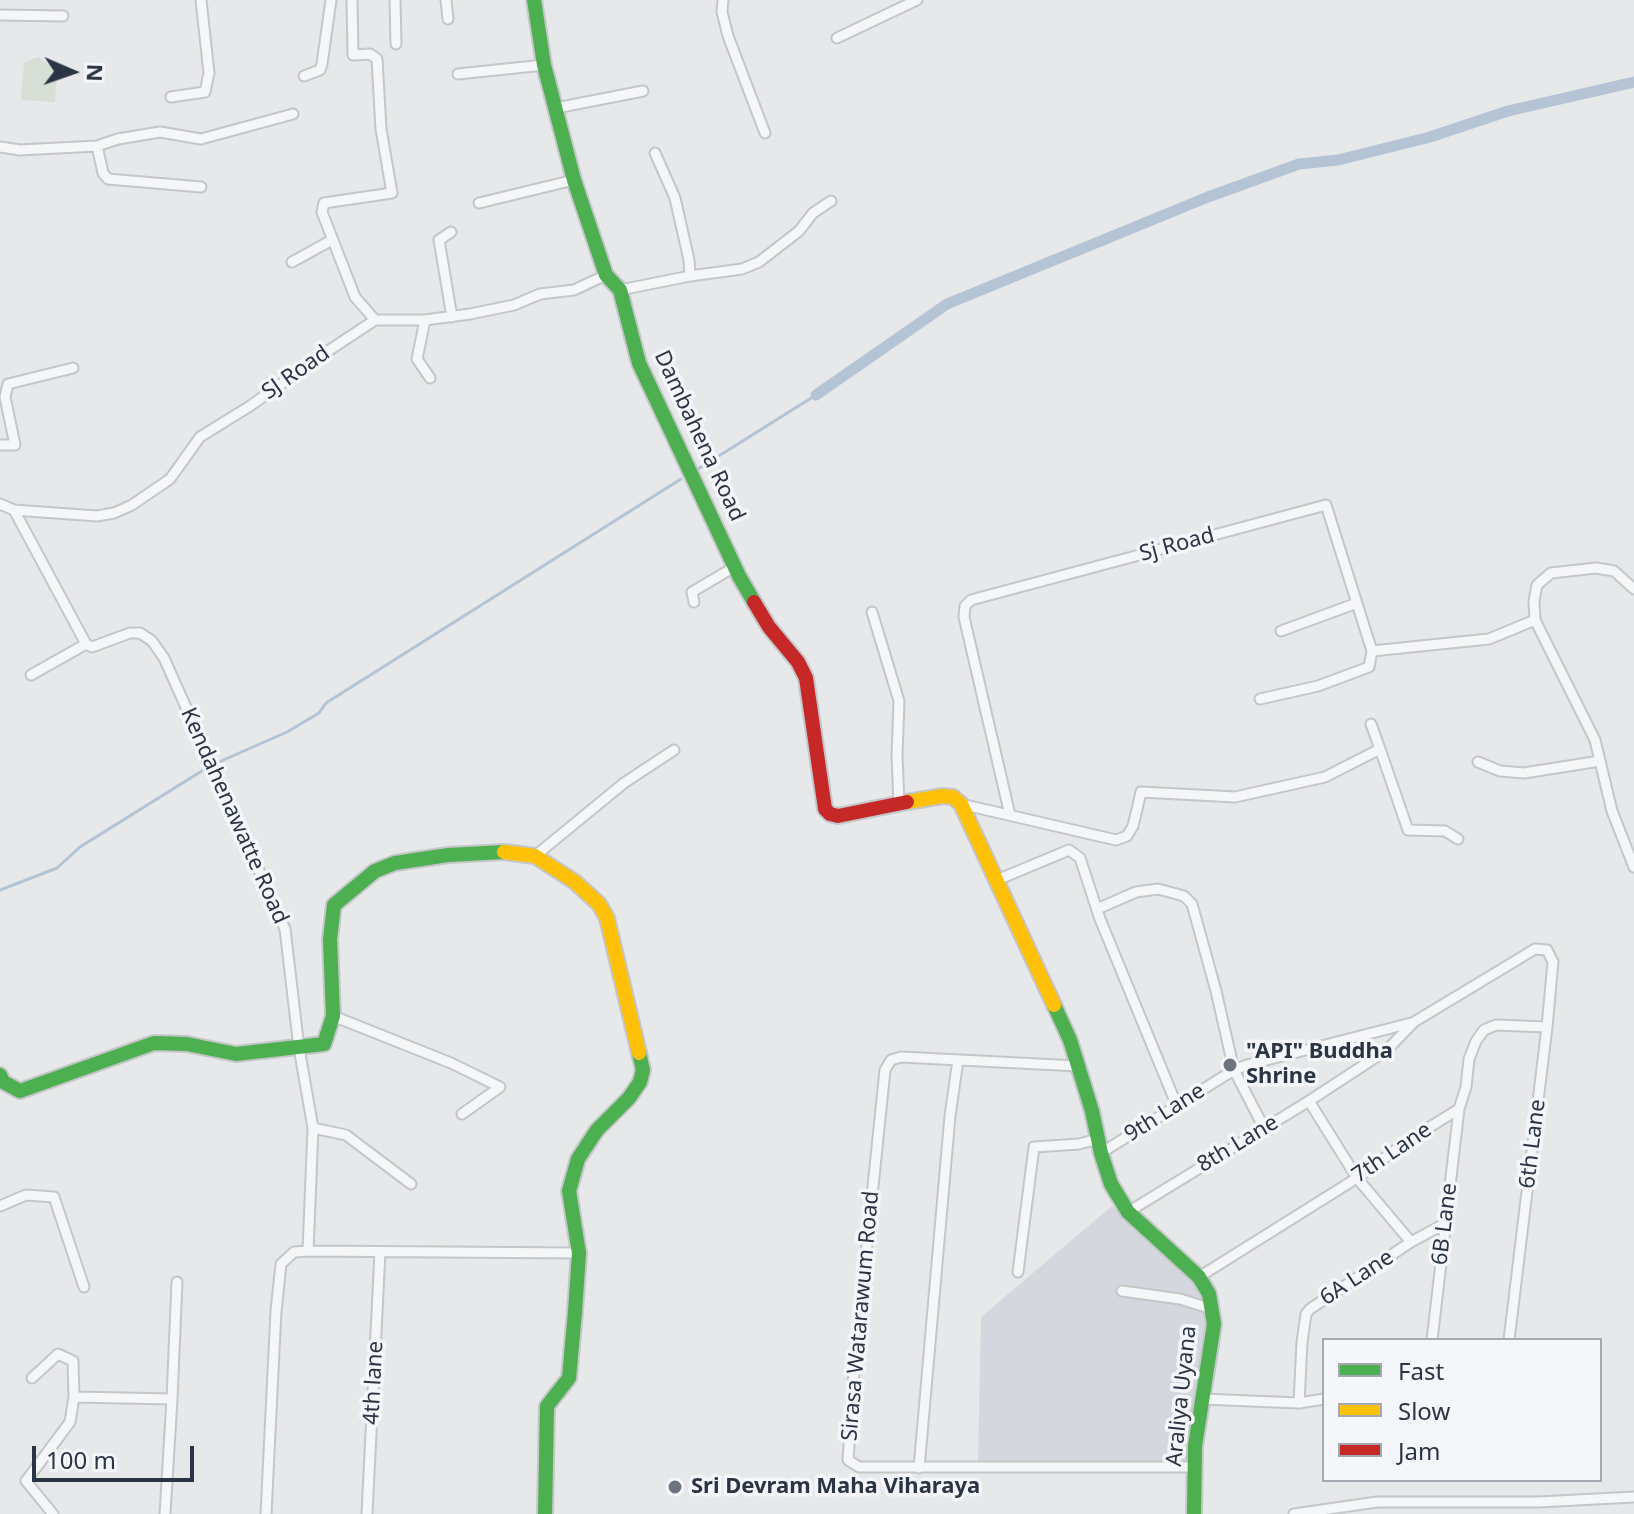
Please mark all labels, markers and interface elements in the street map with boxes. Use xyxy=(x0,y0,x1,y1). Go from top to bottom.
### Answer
north arrow xyxy=(32,32,112,112)
text: N xyxy=(81,63,111,82)
street label: SJ Road xyxy=(257,340,335,406)
street label: Dambahena Road xyxy=(648,346,750,526)
street label: Sj Road xyxy=(1137,522,1217,568)
street label: Kendahenawatte Road xyxy=(174,704,294,928)
place label: "API" Buddha Shrine xyxy=(1246,1039,1393,1090)
marker: "API" Buddha Shrine xyxy=(1221,1056,1239,1074)
street label: 9th Lane xyxy=(1120,1078,1210,1148)
street label: 6th Lane xyxy=(1514,1098,1552,1190)
street label: 8th Lane xyxy=(1193,1110,1283,1178)
street label: 7th Lane xyxy=(1347,1117,1437,1189)
street label: 6B Lane xyxy=(1427,1181,1463,1267)
street label: Sirasa Watarawum Road xyxy=(837,1190,885,1442)
street label: 6A Lane xyxy=(1315,1245,1399,1311)
street label: Araliya Uyana xyxy=(1161,1324,1203,1468)
legend xyxy=(1322,1338,1602,1482)
street label: 4th lane xyxy=(359,1340,389,1426)
text: Fast xyxy=(1398,1354,1444,1387)
text: Slow xyxy=(1398,1394,1450,1427)
scale bar xyxy=(36,1430,198,1480)
text: Jam xyxy=(1398,1434,1440,1467)
text: 100 m xyxy=(46,1443,116,1476)
place label: Sri Devram Maha Viharaya xyxy=(691,1474,980,1500)
marker: Sri Devram Maha Viharaya xyxy=(666,1478,684,1496)

